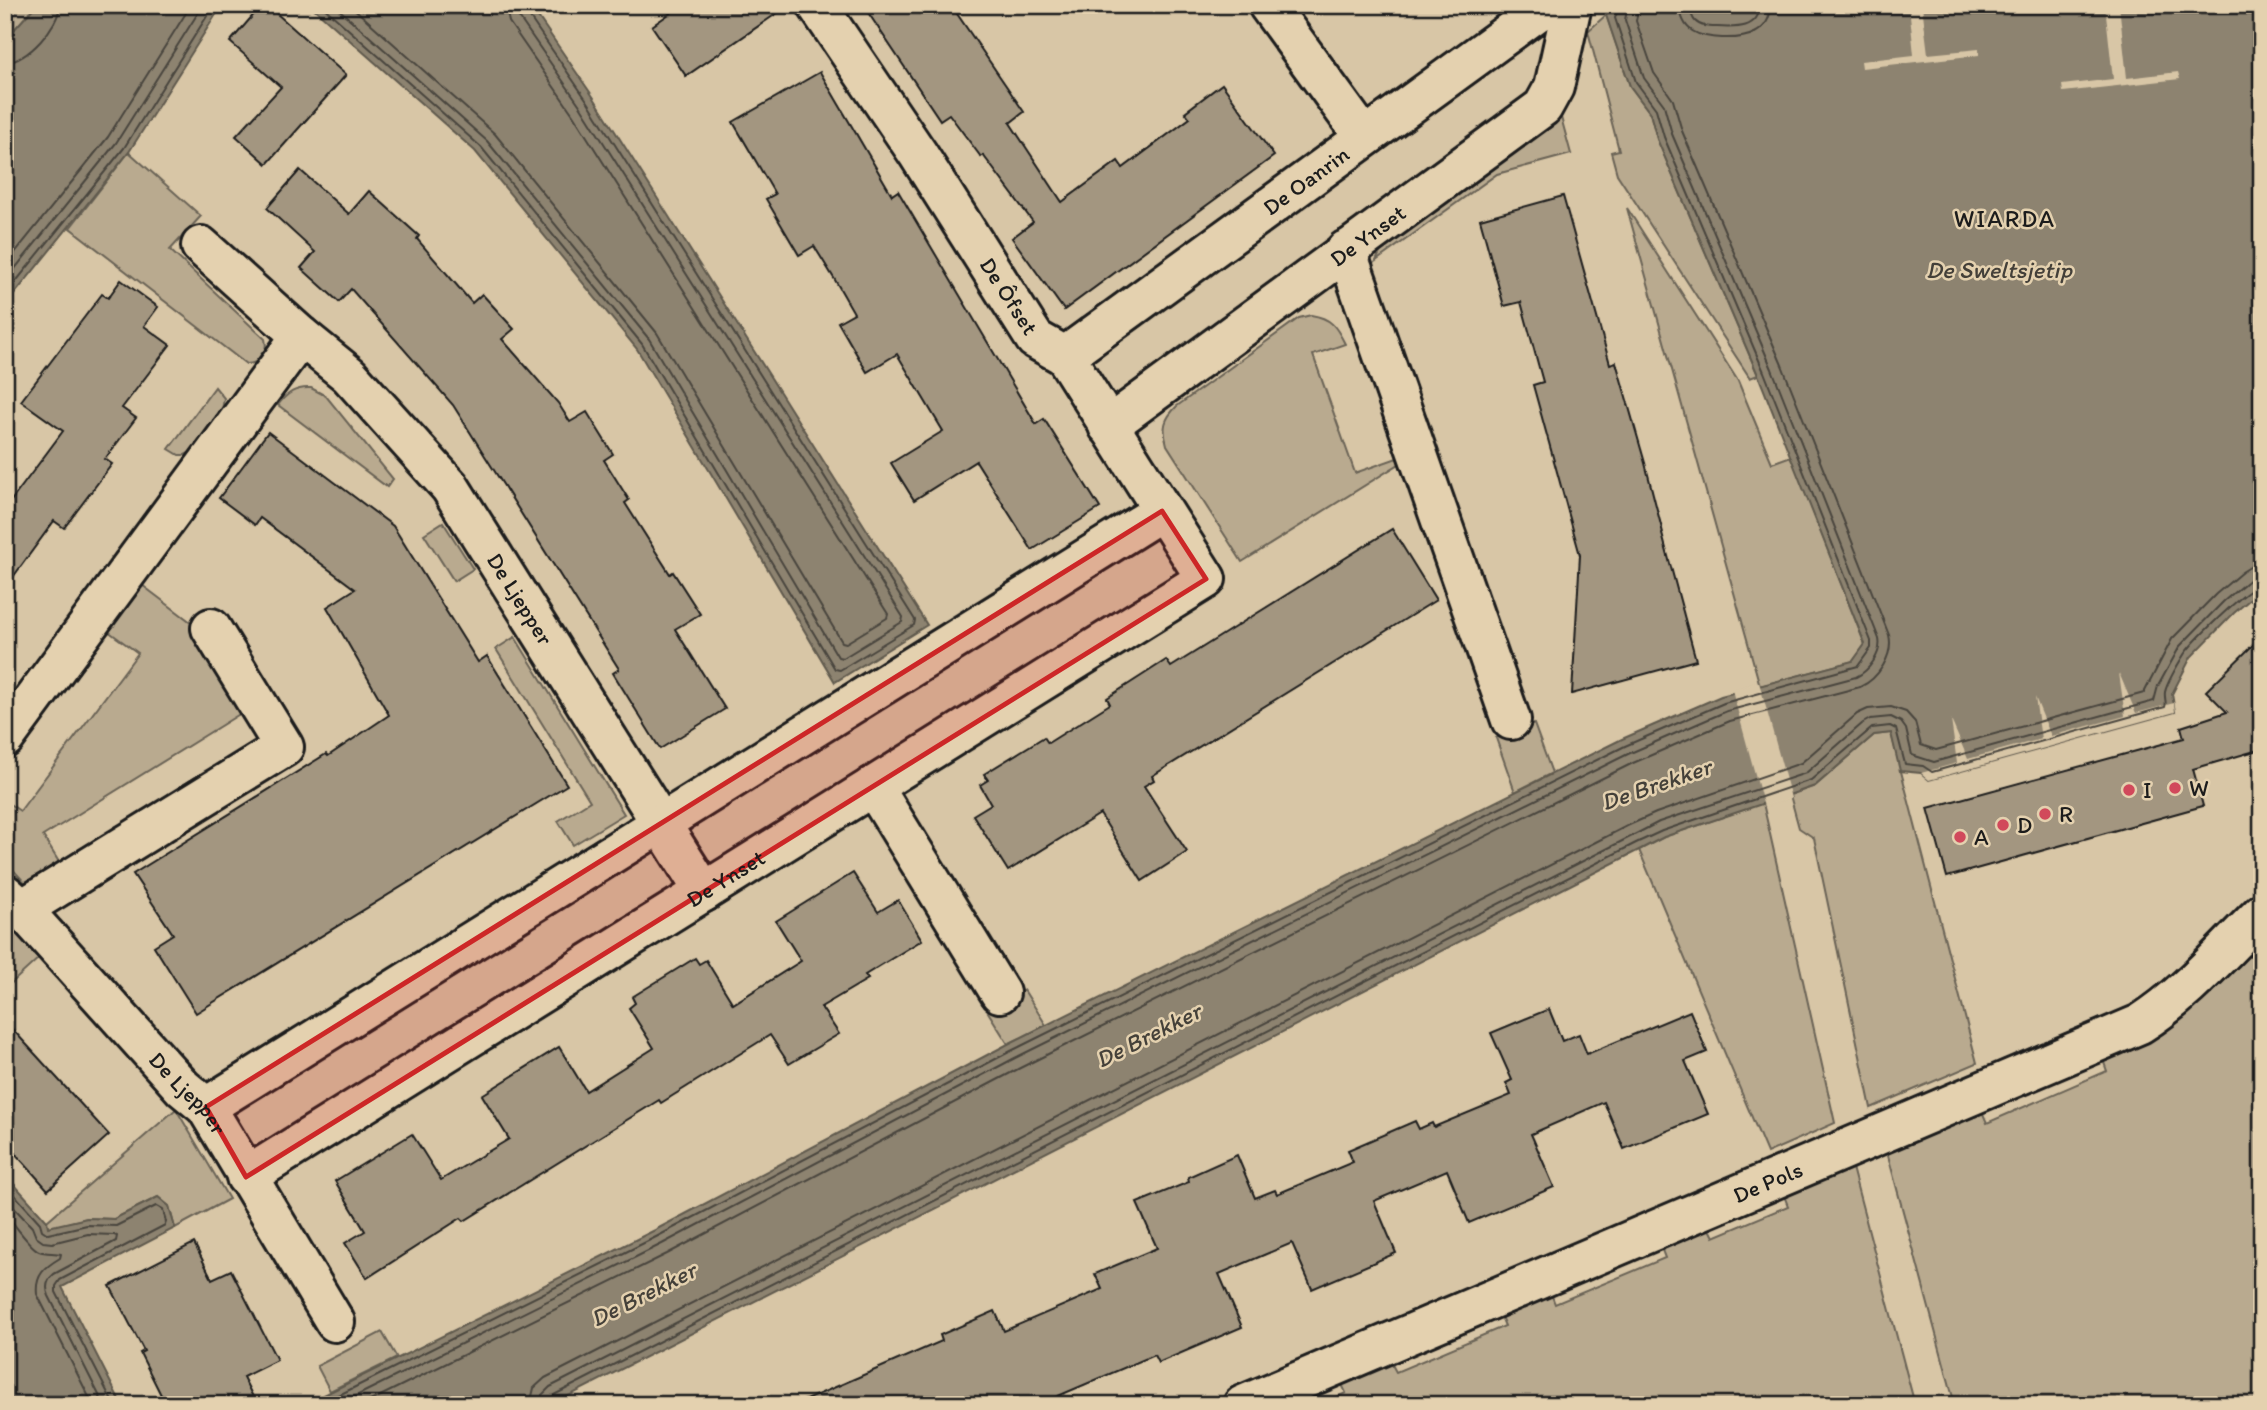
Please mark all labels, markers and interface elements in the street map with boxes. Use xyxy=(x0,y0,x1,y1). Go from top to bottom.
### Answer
street label: De Oanrin xyxy=(1257,140,1355,221)
street label: De Ynset xyxy=(1324,198,1411,273)
district label: WIARDA xyxy=(1954,204,2056,233)
street label: De Ôfset xyxy=(974,252,1045,340)
water label: De Sweltsjetip xyxy=(1926,255,2073,284)
street label: De Ljepper xyxy=(481,548,560,650)
water label: De Brekker xyxy=(1597,751,1717,816)
place label: W xyxy=(2189,774,2209,802)
place label: I xyxy=(2143,776,2152,804)
marker: W xyxy=(2167,780,2183,796)
marker: I xyxy=(2121,782,2137,798)
place label: R xyxy=(2059,800,2073,828)
marker: R xyxy=(2037,806,2053,822)
place label: D xyxy=(2017,811,2032,839)
marker: D xyxy=(1995,817,2011,833)
place label: A xyxy=(1974,823,1989,851)
marker: A xyxy=(1952,829,1968,845)
street label: De Ynset xyxy=(681,843,770,913)
water label: De Brekker xyxy=(1090,995,1208,1074)
street label: De Ljepper xyxy=(143,1046,233,1139)
street label: De Pols xyxy=(1729,1155,1807,1209)
water label: De Brekker xyxy=(585,1254,703,1333)

